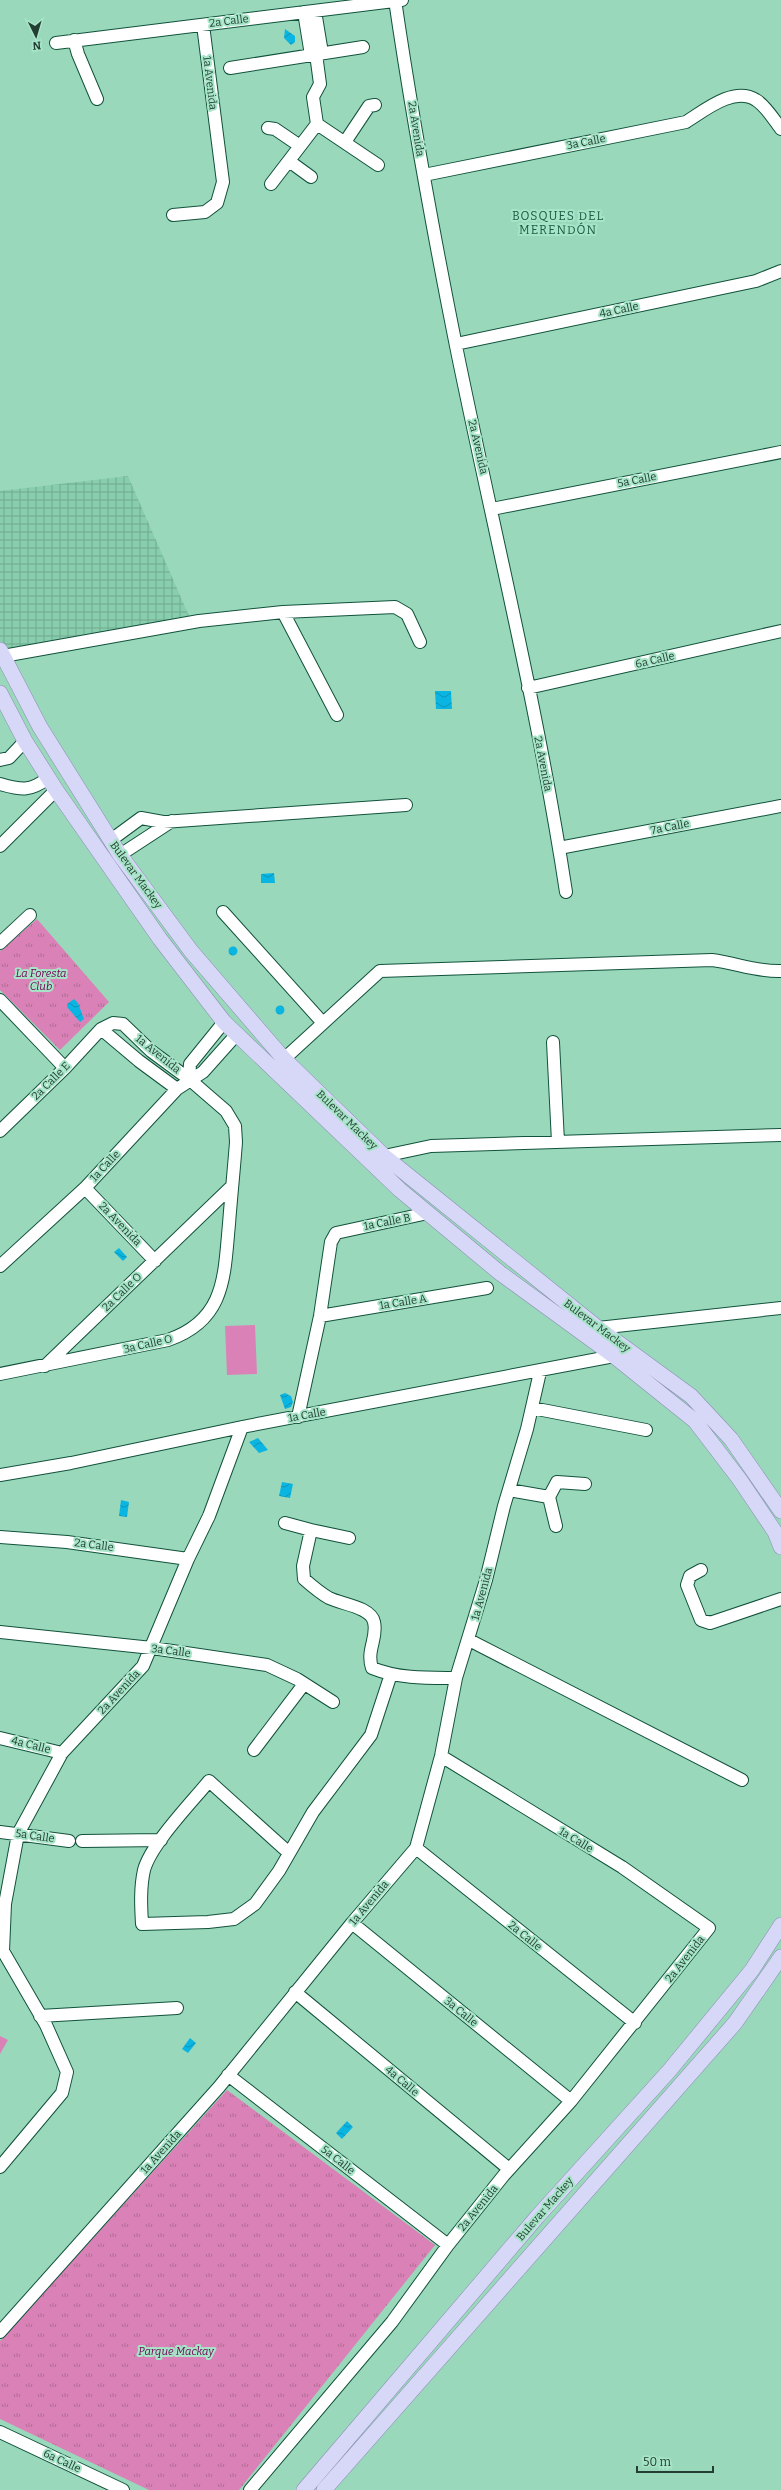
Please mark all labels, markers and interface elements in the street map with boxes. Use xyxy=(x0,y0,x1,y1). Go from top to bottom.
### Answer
street label: 2a Calle xyxy=(209,12,249,30)
north arrow xyxy=(16,16,56,56)
text: N xyxy=(32,39,42,52)
street label: 1a Avenida xyxy=(200,55,220,111)
street label: 2a Avenida xyxy=(405,100,427,158)
street label: 3a Calle xyxy=(565,132,607,152)
district label: BOSQUES DEL MERENDÓN xyxy=(512,209,604,237)
street label: 4a Calle xyxy=(598,299,640,321)
street label: 2a Avenida xyxy=(465,418,491,476)
street label: 5a Calle xyxy=(616,470,658,490)
street label: 6a Calle xyxy=(634,649,676,671)
street label: 2a Avenida xyxy=(531,735,555,793)
street label: 7a Calle xyxy=(650,817,690,837)
street label: Bulevar Mackey xyxy=(107,839,165,911)
park label: La Foresta Club xyxy=(15,967,67,993)
street label: 1a Avenida xyxy=(133,1032,183,1076)
street label: 2a Calle E xyxy=(29,1059,73,1103)
street label: Bulevar Mackey xyxy=(314,1088,380,1153)
street label: 1a Calle xyxy=(87,1148,123,1184)
street label: 2a Avenida xyxy=(96,1199,144,1249)
street label: 1a Calle B xyxy=(363,1211,411,1233)
street label: 2a Calle O xyxy=(100,1270,144,1314)
street label: 1a Calle A xyxy=(378,1292,428,1312)
street label: Bulevar Mackey xyxy=(561,1297,633,1355)
street label: 3a Calle O xyxy=(122,1332,174,1356)
street label: 1a Calle xyxy=(287,1405,327,1425)
street label: 2a Calle xyxy=(74,1536,114,1554)
street label: 1a Avenida xyxy=(469,1566,495,1622)
street label: 3a Calle xyxy=(151,1642,191,1660)
street label: 2a Avenida xyxy=(95,1667,143,1717)
street label: 4a Calle xyxy=(10,1734,52,1756)
street label: 1a Calle xyxy=(556,1825,596,1855)
street label: 5a Calle xyxy=(15,1827,55,1845)
street label: 1a Avenida xyxy=(347,1878,391,1928)
street label: 2a Calle xyxy=(506,1919,544,1953)
street label: 2a Avenida xyxy=(663,1933,707,1985)
street label: 3a Calle xyxy=(442,1995,480,2029)
street label: 4a Calle xyxy=(383,2063,421,2099)
street label: 1a Avenida xyxy=(138,2128,184,2176)
street label: 5a Calle xyxy=(318,2143,358,2177)
street label: Bulevar Mackey xyxy=(514,2174,576,2243)
street label: 2a Avenida xyxy=(455,2182,501,2234)
park label: Parque Mackay xyxy=(138,2345,215,2358)
street label: 6a Calle xyxy=(41,2447,83,2475)
scale bar xyxy=(637,2448,713,2474)
text: 50 m xyxy=(643,2455,672,2469)

